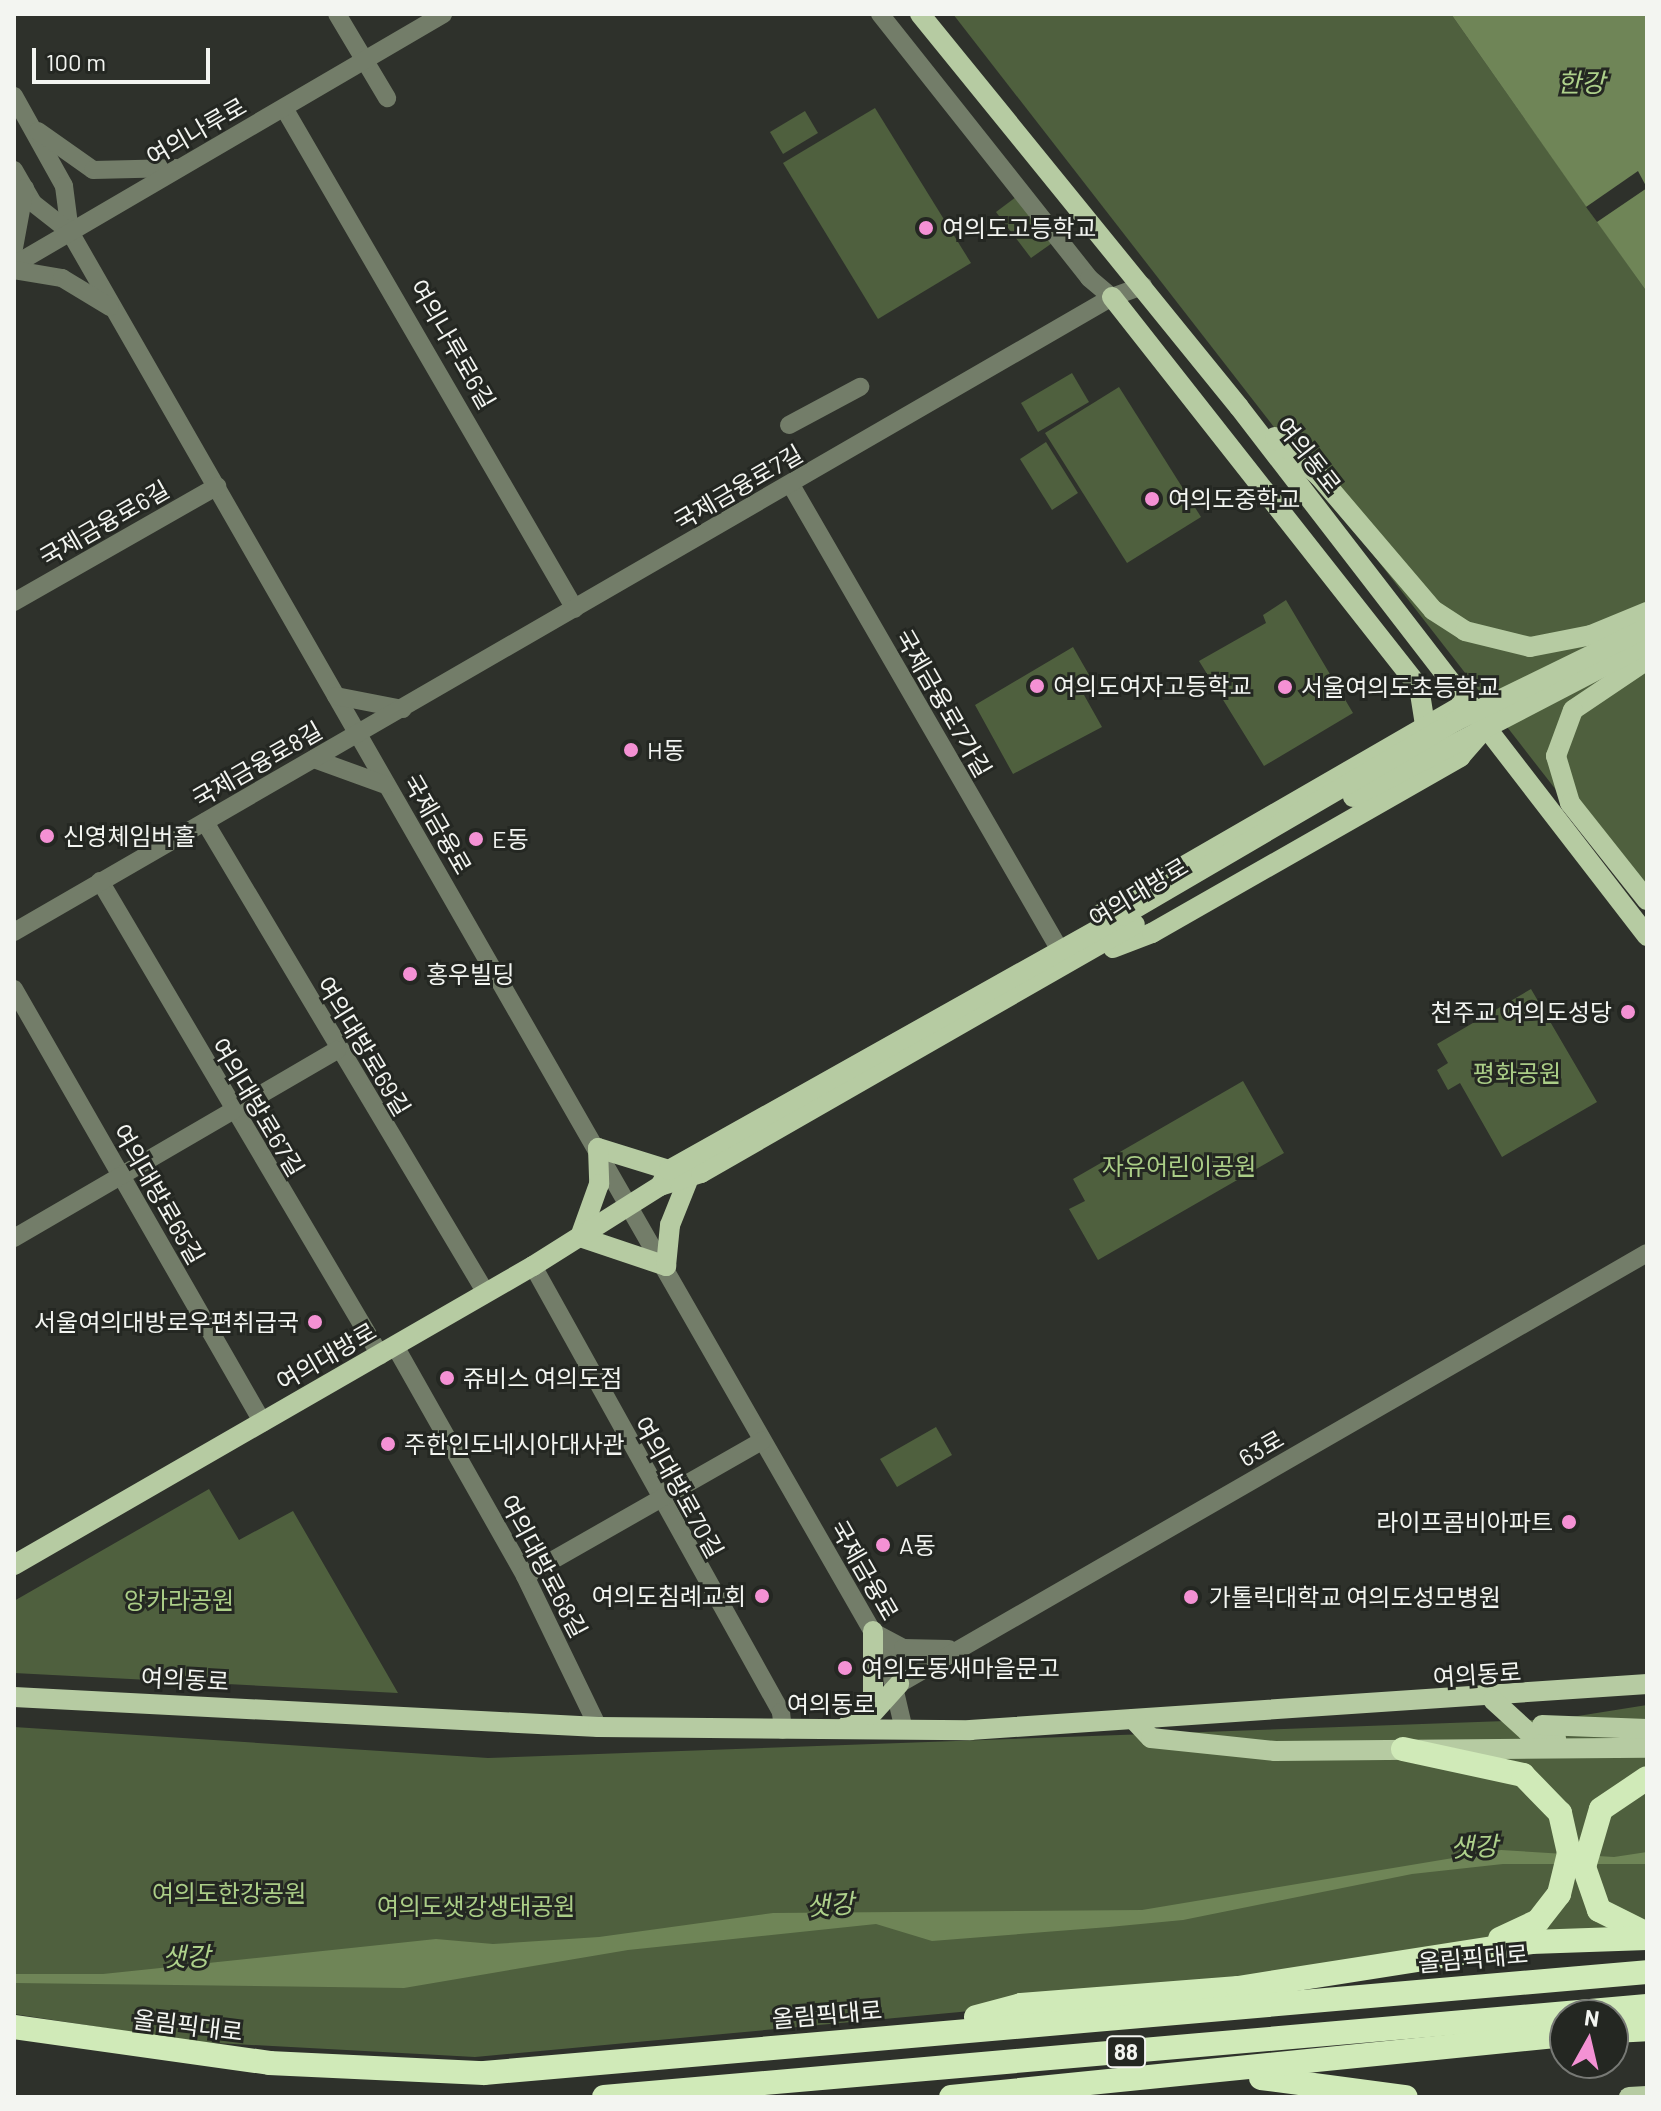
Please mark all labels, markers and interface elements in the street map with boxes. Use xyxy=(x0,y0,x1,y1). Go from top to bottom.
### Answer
scale bar xyxy=(36,32,214,82)
text: 100 m xyxy=(46,47,106,76)
water label: 한강 xyxy=(1557,66,1605,98)
street label: 여의나루로 xyxy=(141,91,251,171)
place label: 여의도고등학교 xyxy=(942,214,1097,242)
marker: 여의도고등학교 xyxy=(917,219,935,237)
street label: 여의나루로6길 xyxy=(404,274,502,414)
street label: 여의동로 xyxy=(1270,411,1348,499)
street label: 국제금융로7길 xyxy=(669,439,807,535)
street label: 국제금융로6길 xyxy=(34,474,174,572)
place label: 여의도중학교 xyxy=(1168,485,1300,513)
marker: 여의도중학교 xyxy=(1143,490,1161,508)
street label: 국제금융로7가길 xyxy=(890,624,998,782)
place label: 여의도여자고등학교 xyxy=(1053,672,1252,700)
place label: 서울여의도초등학교 xyxy=(1301,673,1500,701)
marker: 여의도여자고등학교 xyxy=(1028,677,1046,695)
marker: 서울여의도초등학교 xyxy=(1276,678,1294,696)
street label: 국제금융로8길 xyxy=(187,715,327,813)
place label: H동 xyxy=(647,736,685,764)
marker: H동 xyxy=(622,741,640,759)
street label: 국제금융로 xyxy=(398,769,478,879)
place label: 신영체임버홀 xyxy=(63,822,195,850)
place label: E동 xyxy=(492,825,529,853)
marker: 신영체임버홀 xyxy=(38,827,56,845)
marker: E동 xyxy=(467,830,485,848)
street label: 여의대방로 xyxy=(1083,851,1193,933)
place label: 홍우빌딩 xyxy=(426,960,514,988)
marker: 홍우빌딩 xyxy=(401,965,419,983)
street label: 여의대방로69길 xyxy=(311,971,417,1121)
place label: 천주교 여의도성당 xyxy=(1431,998,1612,1026)
marker: 천주교 여의도성당 xyxy=(1619,1003,1637,1021)
street label: 여의대방로67길 xyxy=(205,1033,311,1181)
park label: 평화공원 xyxy=(1473,1059,1561,1087)
street label: 여의대방로65길 xyxy=(107,1119,211,1269)
park label: 자유어린이공원 xyxy=(1102,1152,1256,1180)
place label: 서울여의대방로우편취급국 xyxy=(34,1308,299,1336)
marker: 서울여의대방로우편취급국 xyxy=(306,1313,324,1331)
street label: 여의대방로 xyxy=(271,1316,381,1396)
place label: 쥬비스 여의도점 xyxy=(463,1364,622,1392)
marker: 쥬비스 여의도점 xyxy=(438,1369,456,1387)
street label: 여의대방로70길 xyxy=(628,1411,730,1563)
street label: 63로 xyxy=(1234,1424,1288,1472)
place label: 주한인도네시아대사관 xyxy=(404,1430,625,1458)
marker: 주한인도네시아대사관 xyxy=(379,1435,397,1453)
street label: 여의대방로68길 xyxy=(494,1490,594,1642)
place label: 라이프콤비아파트 xyxy=(1376,1508,1553,1536)
marker: 라이프콤비아파트 xyxy=(1560,1513,1578,1531)
street label: 국제금융로 xyxy=(825,1515,905,1625)
place label: A동 xyxy=(899,1531,936,1559)
marker: A동 xyxy=(874,1536,892,1554)
place label: 여의도침례교회 xyxy=(591,1582,746,1610)
place label: 가톨릭대학교 여의도성모병원 xyxy=(1209,1583,1501,1611)
park label: 앙카라공원 xyxy=(124,1586,234,1614)
marker: 가톨릭대학교 여의도성모병원 xyxy=(1180,1586,1202,1608)
marker: 여의도침례교회 xyxy=(753,1587,771,1605)
place label: 여의도동새마을문고 xyxy=(861,1654,1060,1682)
street label: 여의동로 xyxy=(1432,1657,1522,1691)
marker: 여의도동새마을문고 xyxy=(836,1659,854,1677)
street label: 여의동로 xyxy=(140,1662,230,1696)
street label: 여의동로 xyxy=(787,1690,875,1718)
water label: 샛강 xyxy=(1450,1830,1498,1862)
park label: 여의도한강공원 xyxy=(152,1879,306,1907)
water label: 샛강 xyxy=(805,1887,855,1921)
park label: 여의도샛강생태공원 xyxy=(377,1892,575,1920)
street label: 올림픽대로 xyxy=(1417,1939,1529,1977)
water label: 샛강 xyxy=(162,1940,210,1972)
street label: 올림픽대로 xyxy=(771,1995,883,2033)
north arrow xyxy=(1549,1999,1629,2079)
text: N xyxy=(1583,2003,1601,2031)
street label: 올림픽대로 xyxy=(131,2004,245,2046)
road number: 88 xyxy=(1106,2034,1146,2070)

